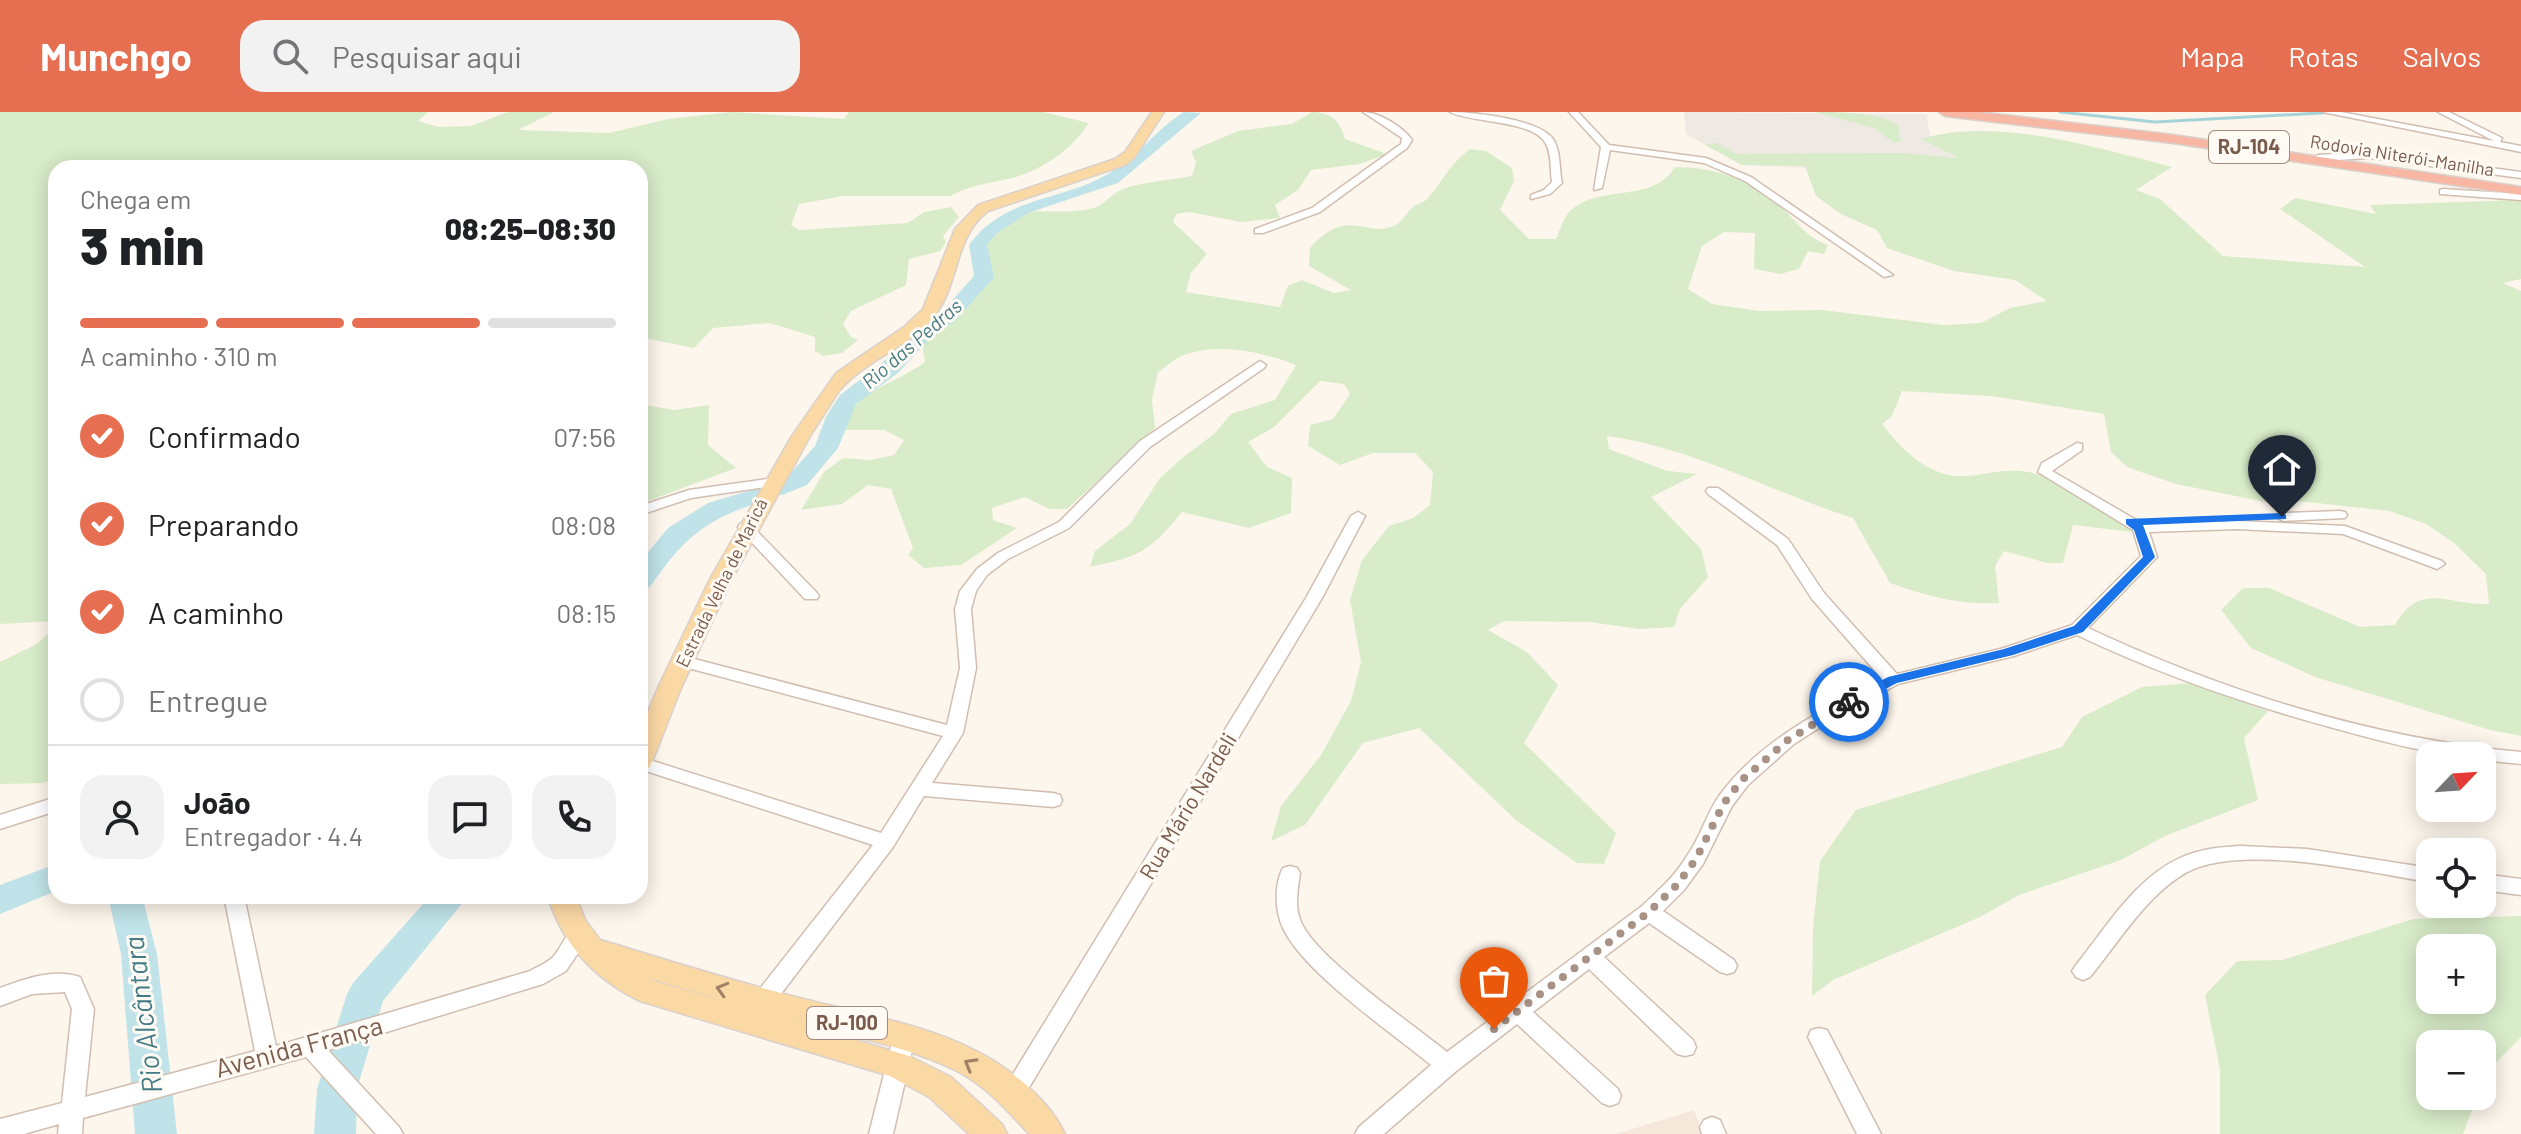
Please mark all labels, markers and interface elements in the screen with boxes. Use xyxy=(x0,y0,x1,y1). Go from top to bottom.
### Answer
search box xyxy=(240,20,800,92)
text: Munchgo xyxy=(40,33,192,79)
icon: search xyxy=(268,34,312,78)
text: Pesquisar aqui xyxy=(332,38,522,74)
text: Mapa xyxy=(2180,39,2244,73)
text: Rotas xyxy=(2288,39,2358,73)
text: Salvos xyxy=(2402,39,2481,73)
street label: Rodovia Niterói-Manilha xyxy=(2309,130,2496,180)
road number: RJ-104 xyxy=(2209,131,2289,163)
text: Chega em xyxy=(80,183,191,214)
text: 08:25–08:30 xyxy=(445,210,616,246)
text: 3 min xyxy=(80,213,204,275)
water label: Rio das Pedras xyxy=(857,293,966,393)
text: A caminho · 310 m xyxy=(80,340,277,371)
icon: check xyxy=(80,414,124,458)
text: Confirmado xyxy=(148,418,301,454)
text: 07:56 xyxy=(553,421,616,452)
pin xyxy=(2248,435,2316,517)
icon: home xyxy=(2260,447,2304,491)
street label: Estrada Velha de Maricá xyxy=(671,495,772,671)
icon: check xyxy=(80,502,124,546)
text: Preparando xyxy=(148,506,299,542)
text: 08:08 xyxy=(551,509,616,540)
icon: check xyxy=(80,590,124,634)
text: A caminho xyxy=(148,594,284,630)
text: 08:15 xyxy=(556,597,616,628)
courier xyxy=(1809,662,1889,742)
icon: bike xyxy=(1827,680,1871,724)
text: Entregue xyxy=(148,682,268,718)
street label: Rua Mário Nardeli xyxy=(1133,728,1241,883)
north arrow xyxy=(2416,742,2496,822)
map controls xyxy=(2416,742,2496,1110)
button: person xyxy=(80,775,164,859)
button: chat xyxy=(428,775,512,859)
button: phone xyxy=(532,775,616,859)
text: João xyxy=(184,784,251,820)
text: Entregador · 4.4 xyxy=(184,820,363,851)
button: locate xyxy=(2416,838,2496,918)
button: + xyxy=(2416,934,2496,1014)
water label: Rio Alcântara xyxy=(116,935,169,1096)
pin xyxy=(1460,947,1528,1029)
icon: bag xyxy=(1472,959,1516,1003)
one-way arrow xyxy=(716,982,729,998)
road number: RJ-100 xyxy=(807,1007,887,1039)
street label: Avenida França xyxy=(212,1008,386,1083)
button: − xyxy=(2416,1030,2496,1110)
one-way arrow xyxy=(964,1058,979,1074)

